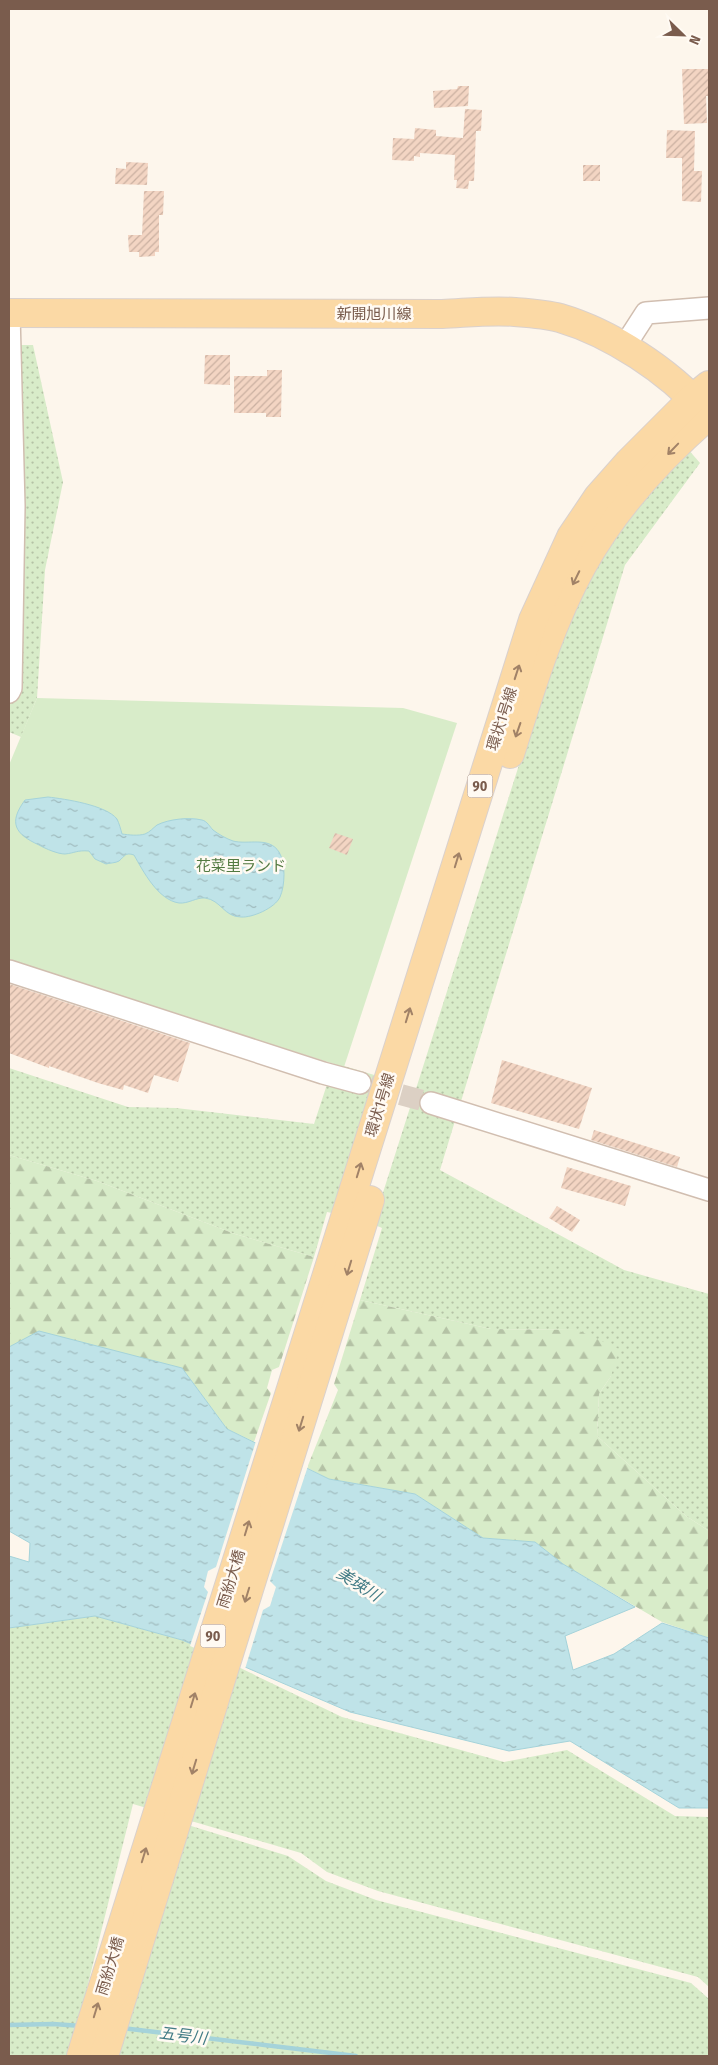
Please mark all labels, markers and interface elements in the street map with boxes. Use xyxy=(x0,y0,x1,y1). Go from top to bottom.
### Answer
north arrow xyxy=(658,10,708,60)
text: N xyxy=(685,33,704,47)
street label: 新開旭川線 xyxy=(336,305,412,323)
one-way arrow xyxy=(667,442,679,455)
one-way arrow xyxy=(571,570,580,585)
one-way arrow xyxy=(512,664,522,680)
street label: 環状1号線 xyxy=(483,685,521,753)
one-way arrow xyxy=(513,721,522,737)
road number: 90 xyxy=(468,774,492,798)
one-way arrow xyxy=(453,853,462,868)
park label: 花菜里ランド xyxy=(196,857,286,875)
one-way arrow xyxy=(404,1007,414,1023)
street label: 環状1号線 xyxy=(362,1071,398,1139)
one-way arrow xyxy=(355,1162,365,1178)
one-way arrow xyxy=(343,1260,353,1276)
one-way arrow xyxy=(295,1415,305,1431)
one-way arrow xyxy=(243,1521,252,1536)
street label: 雨紛大橋 xyxy=(214,1548,248,1610)
water label: 美瑛川 xyxy=(333,1564,386,1606)
one-way arrow xyxy=(242,1587,252,1603)
road number: 90 xyxy=(200,1624,226,1648)
one-way arrow xyxy=(189,1692,198,1708)
one-way arrow xyxy=(188,1759,198,1775)
one-way arrow xyxy=(140,1847,150,1863)
street label: 雨紛大橋 xyxy=(93,1935,127,1997)
one-way arrow xyxy=(91,2002,101,2018)
water label: 五号川 xyxy=(158,2023,210,2048)

